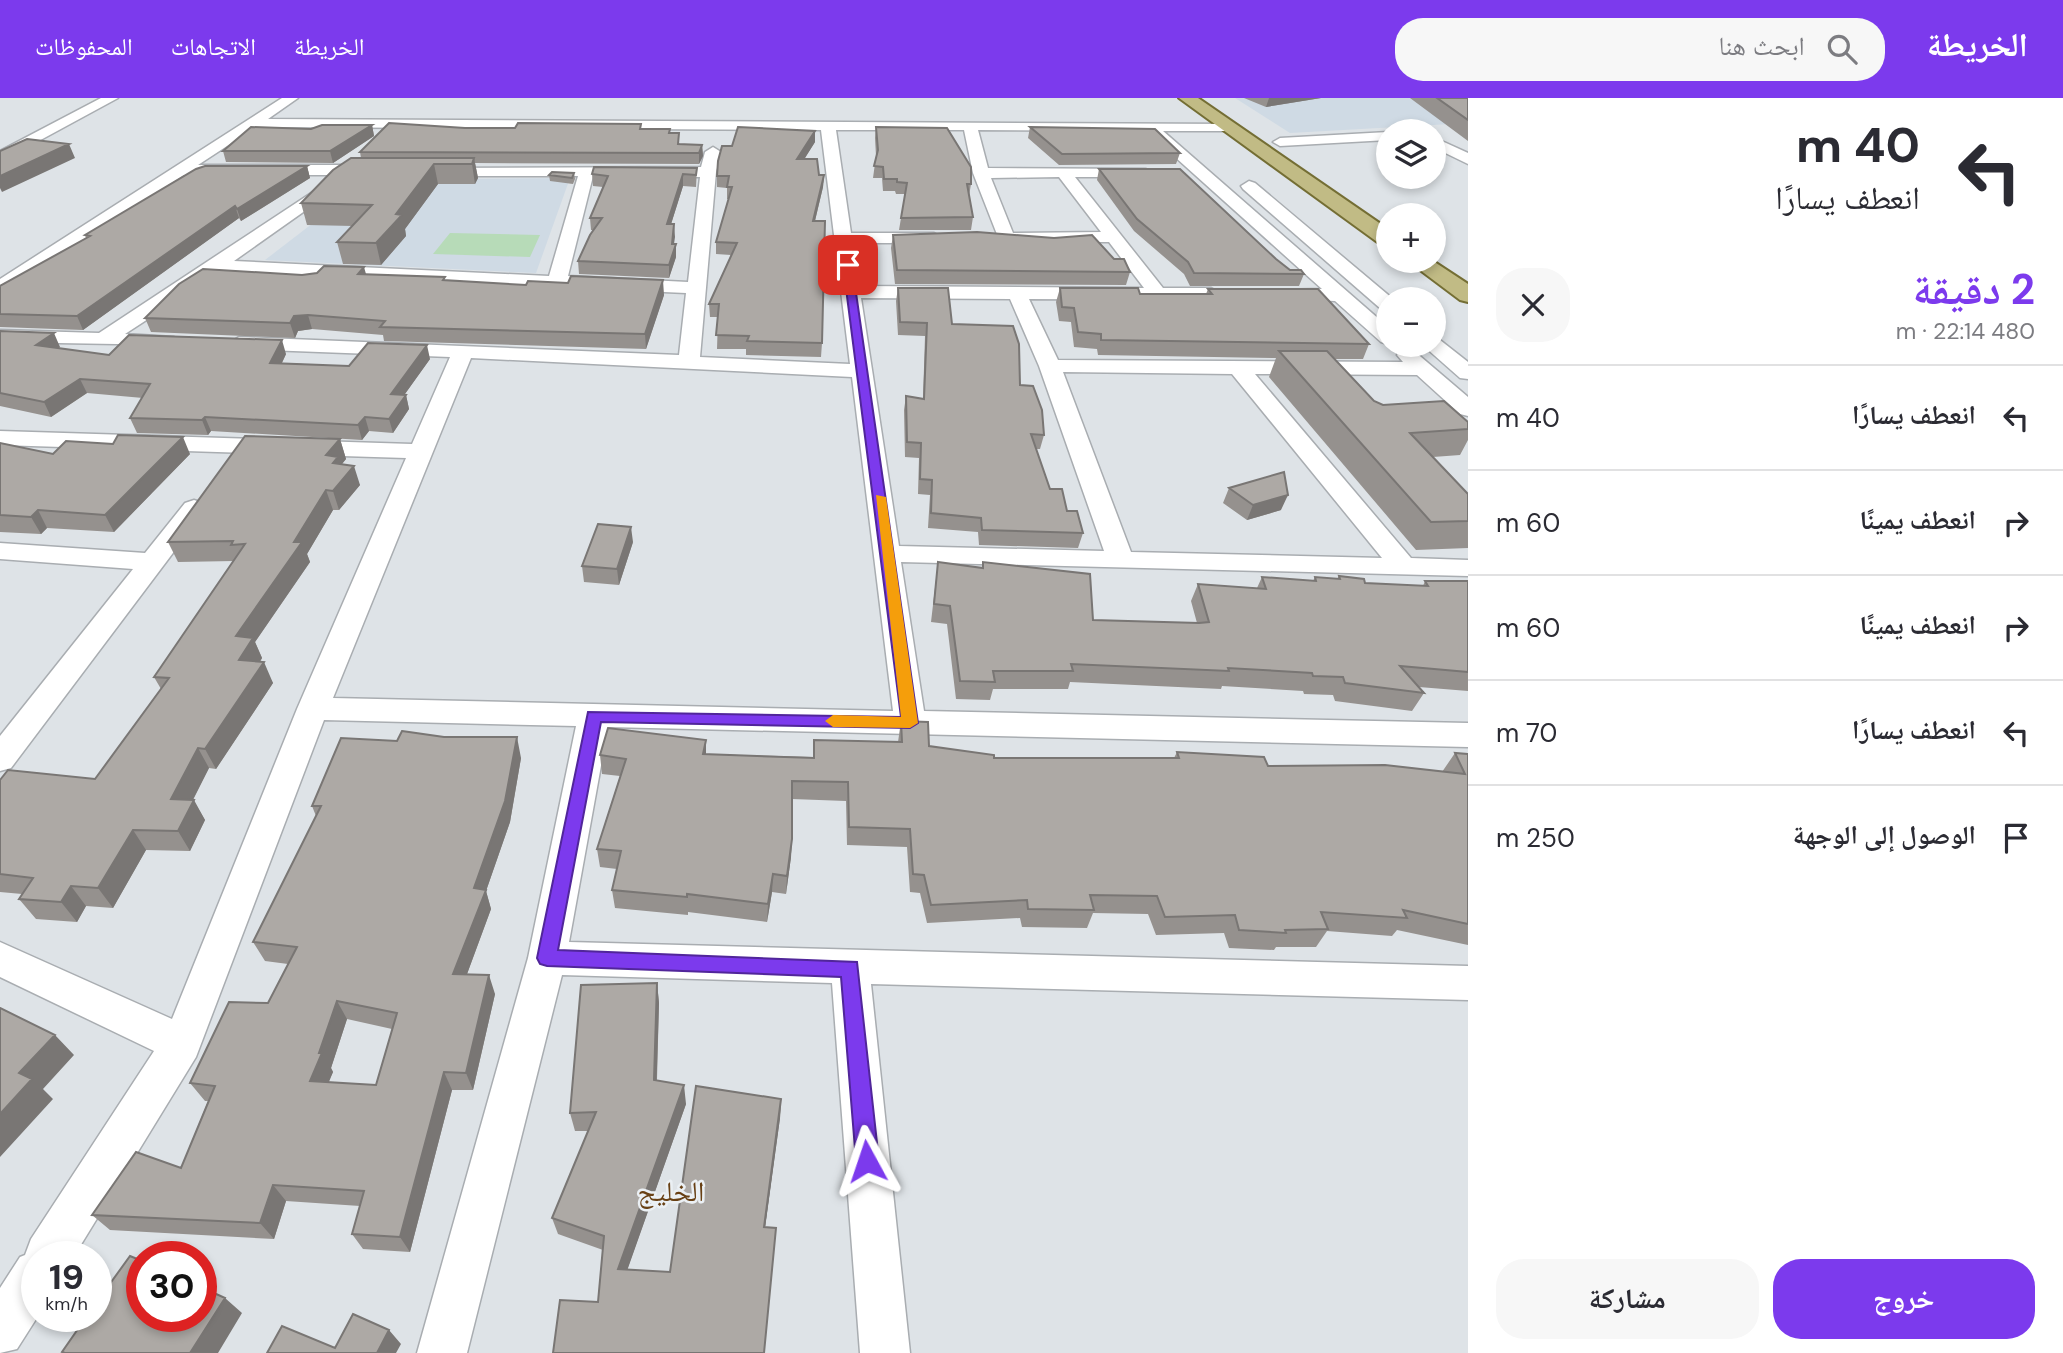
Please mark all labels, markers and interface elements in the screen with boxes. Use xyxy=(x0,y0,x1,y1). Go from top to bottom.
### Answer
search box xyxy=(1395,18,1885,81)
text: الخريطة xyxy=(1927,23,2028,66)
text: ابحث هنا xyxy=(1719,29,1805,63)
icon: search xyxy=(1823,30,1861,68)
text: المحفوظات xyxy=(35,31,133,62)
text: الاتجاهات xyxy=(171,31,256,62)
text: الخريطة xyxy=(294,31,365,62)
text: 40 m xyxy=(1796,113,1920,177)
map controls xyxy=(1376,119,1446,357)
button: layers xyxy=(1376,119,1446,189)
icon: left xyxy=(1944,126,2035,217)
text: انعطف يسارًا xyxy=(1775,177,1920,219)
button: + xyxy=(1376,203,1446,273)
pin xyxy=(818,235,878,295)
icon: arrive xyxy=(829,246,867,284)
text: 2 دقيقة xyxy=(1913,262,2035,317)
button: close xyxy=(1496,268,1570,342)
button: − xyxy=(1376,287,1446,357)
text: 480 m · 22:14 xyxy=(1896,316,2035,346)
text: انعطف يسارًا xyxy=(1852,398,1976,432)
icon: left xyxy=(1997,399,2035,437)
text: 40 m xyxy=(1496,401,1560,435)
text: انعطف يمينًا xyxy=(1860,503,1976,537)
icon: right xyxy=(1997,504,2035,542)
text: 60 m xyxy=(1496,506,1560,540)
text: انعطف يمينًا xyxy=(1860,608,1976,642)
icon: right xyxy=(1997,609,2035,647)
text: 60 m xyxy=(1496,611,1560,645)
text: انعطف يسارًا xyxy=(1852,713,1976,747)
icon: left xyxy=(1997,714,2035,752)
text: 70 m xyxy=(1496,716,1557,750)
text: الوصول إلى الوجهة xyxy=(1793,818,1976,852)
icon: arrive xyxy=(1997,819,2035,857)
text: 250 m xyxy=(1496,821,1575,855)
position arrow xyxy=(830,1124,904,1198)
district label: الخليج xyxy=(638,1173,704,1210)
speed limit sign: 30 xyxy=(126,1241,217,1332)
text: 19 xyxy=(49,1254,84,1300)
button: مشاركة xyxy=(1496,1259,1759,1339)
button: خروج xyxy=(1773,1259,2035,1339)
text: km/h xyxy=(45,1292,88,1316)

